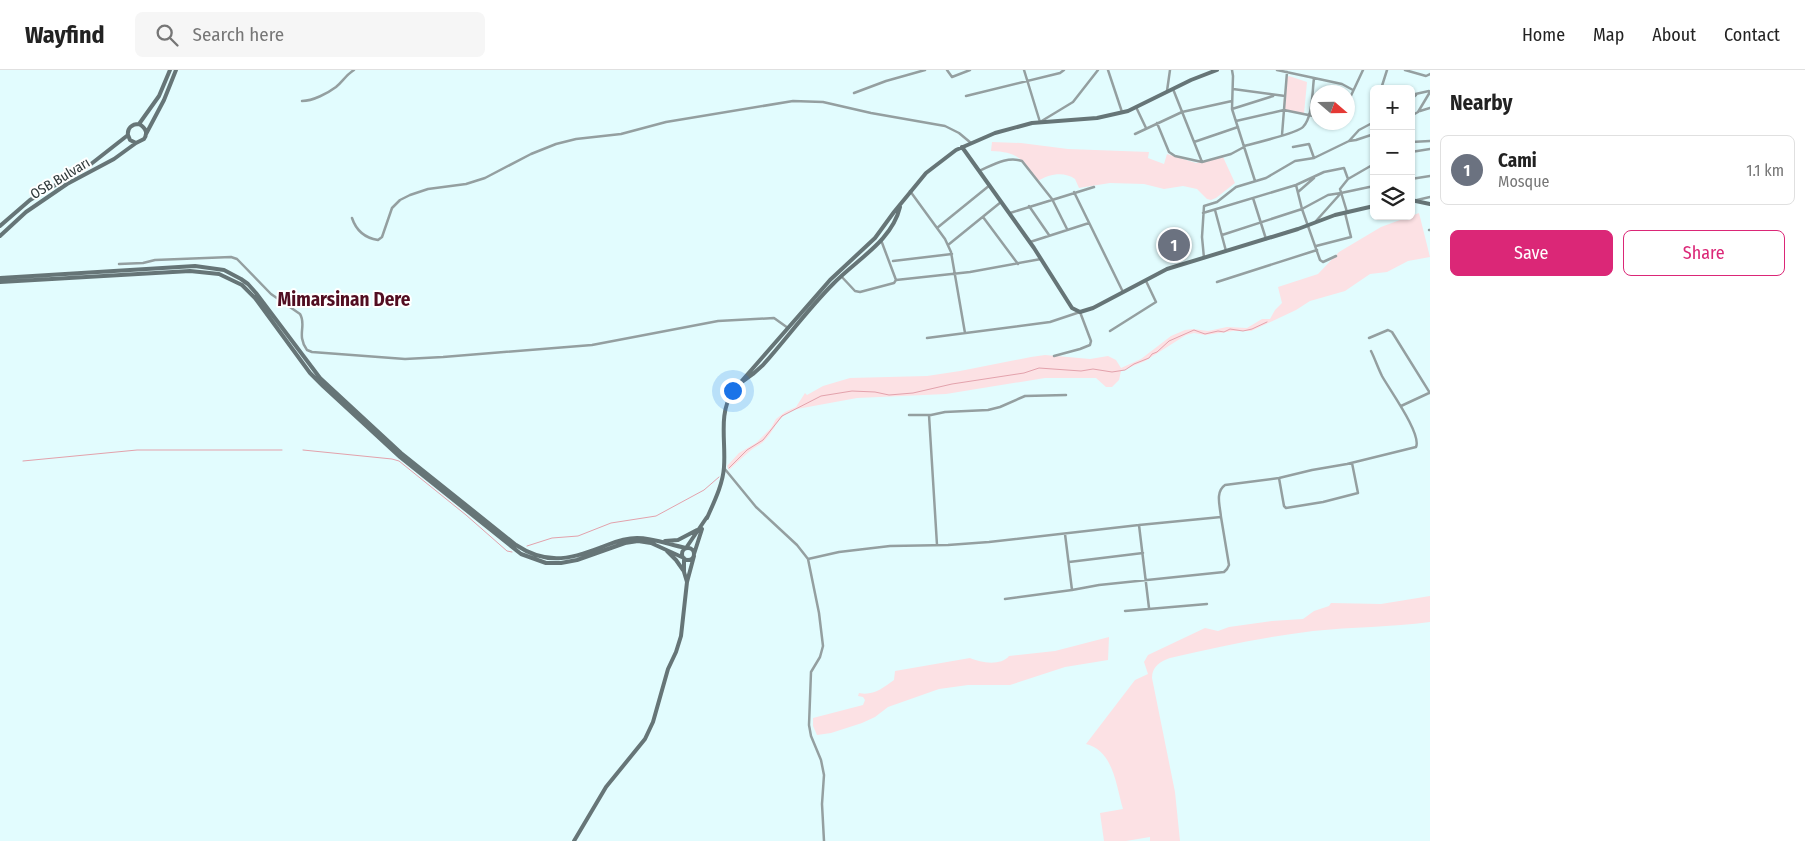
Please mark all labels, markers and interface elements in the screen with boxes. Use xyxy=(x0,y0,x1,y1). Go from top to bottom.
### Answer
search box xyxy=(135,12,485,57)
text: Wayfind xyxy=(25,21,105,49)
icon: search xyxy=(153,21,181,49)
text: Search here xyxy=(193,23,284,46)
text: Home xyxy=(1522,24,1565,46)
text: Map xyxy=(1593,24,1624,46)
text: About xyxy=(1652,24,1696,46)
text: Contact xyxy=(1724,24,1780,46)
north arrow xyxy=(1310,85,1355,130)
map controls xyxy=(1370,85,1415,220)
button: + xyxy=(1370,85,1415,130)
text: Nearby xyxy=(1450,90,1512,116)
button: − xyxy=(1370,130,1415,175)
text: Cami xyxy=(1498,149,1537,172)
street label: OSB Bulvarı xyxy=(27,154,93,203)
text: 1 xyxy=(1464,161,1470,180)
text: 1.1 km xyxy=(1746,161,1784,180)
text: Mosque xyxy=(1498,172,1549,191)
button: layers xyxy=(1370,175,1415,220)
pin: 1 xyxy=(1158,226,1190,264)
button: Save xyxy=(1450,230,1613,276)
button: Share xyxy=(1623,230,1785,276)
district label: Mimarsinan Dere xyxy=(278,288,411,311)
your location xyxy=(720,378,746,404)

